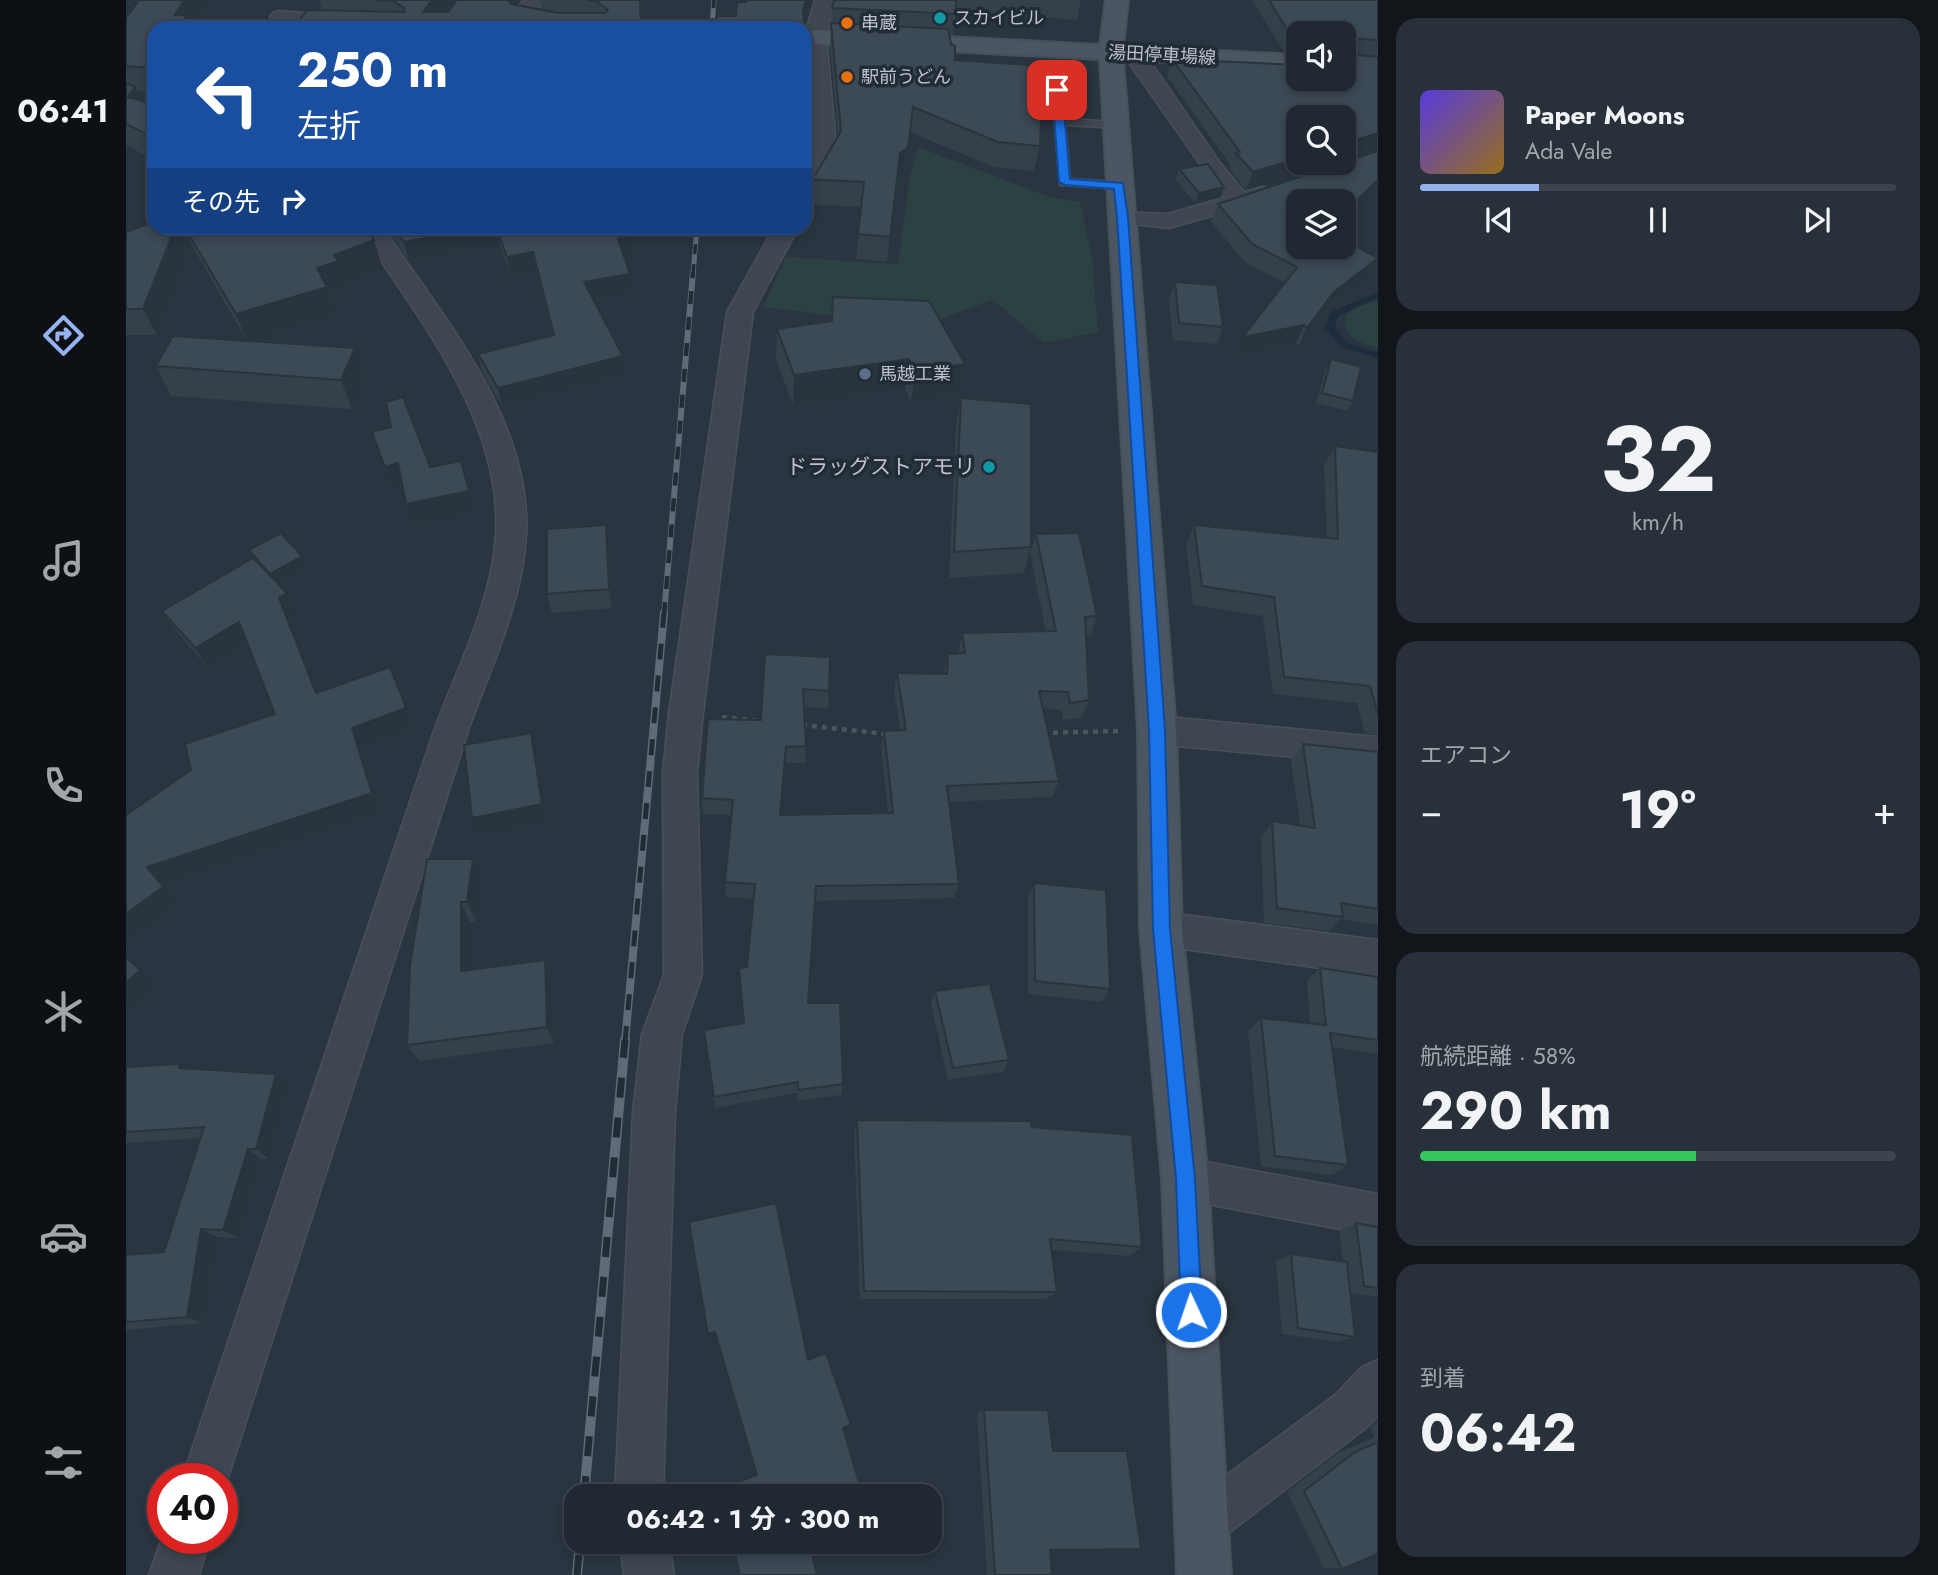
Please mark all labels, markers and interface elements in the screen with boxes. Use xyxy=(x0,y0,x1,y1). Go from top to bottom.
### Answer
place label: スカイビル xyxy=(954,5,1044,31)
place label: 串蔵 xyxy=(861,10,897,36)
marker: スカイビル xyxy=(932,10,948,26)
marker: 串蔵 xyxy=(839,15,855,31)
map controls xyxy=(1286,21,1356,259)
button: sound xyxy=(1286,21,1356,91)
text: 250 m xyxy=(297,35,448,105)
street label: 湯田停車場線 xyxy=(1107,39,1217,71)
icon: left xyxy=(182,49,273,140)
pin xyxy=(1027,60,1087,120)
place label: 駅前うどん xyxy=(861,64,951,90)
marker: 駅前うどん xyxy=(839,69,855,85)
icon: arrive xyxy=(1038,71,1076,109)
text: 06:41 xyxy=(17,88,109,134)
text: Paper Moons xyxy=(1525,96,1685,134)
text: 左折 xyxy=(297,103,361,149)
button: search xyxy=(1286,105,1356,175)
text: Ada Vale xyxy=(1525,134,1612,168)
icon: right xyxy=(274,182,312,220)
text: その先 xyxy=(182,183,260,221)
button: layers xyxy=(1286,189,1356,259)
icon: previous xyxy=(1480,201,1518,239)
icon: pause xyxy=(1639,201,1677,239)
icon: next xyxy=(1798,201,1836,239)
icon: directions xyxy=(39,311,88,360)
place label: 馬越工業 xyxy=(879,361,951,387)
marker: 馬越工業 xyxy=(857,366,873,382)
text: 32 xyxy=(1600,394,1716,525)
place label: ドラッグストアモリ xyxy=(786,452,975,482)
marker: ドラッグストアモリ xyxy=(981,459,997,475)
text: km/h xyxy=(1632,505,1684,539)
icon: music xyxy=(39,536,88,585)
text: エアコン xyxy=(1420,738,1512,772)
icon: phone xyxy=(39,761,88,810)
text: 19° xyxy=(1619,772,1696,848)
text: − xyxy=(1420,783,1442,838)
text: + xyxy=(1873,783,1896,838)
icon: climate xyxy=(39,987,88,1036)
text: 航続距離 · 58% xyxy=(1420,1039,1576,1073)
text: 290 km xyxy=(1420,1073,1612,1149)
icon: car xyxy=(39,1212,88,1261)
position arrow xyxy=(1154,1275,1228,1349)
text: 到着 xyxy=(1420,1361,1466,1395)
text: 06:42 xyxy=(1420,1395,1576,1471)
icon: filters xyxy=(39,1438,88,1487)
speed limit sign: 40 xyxy=(147,1463,238,1554)
text: 06:42 · 1 分 · 300 m xyxy=(627,1500,879,1538)

